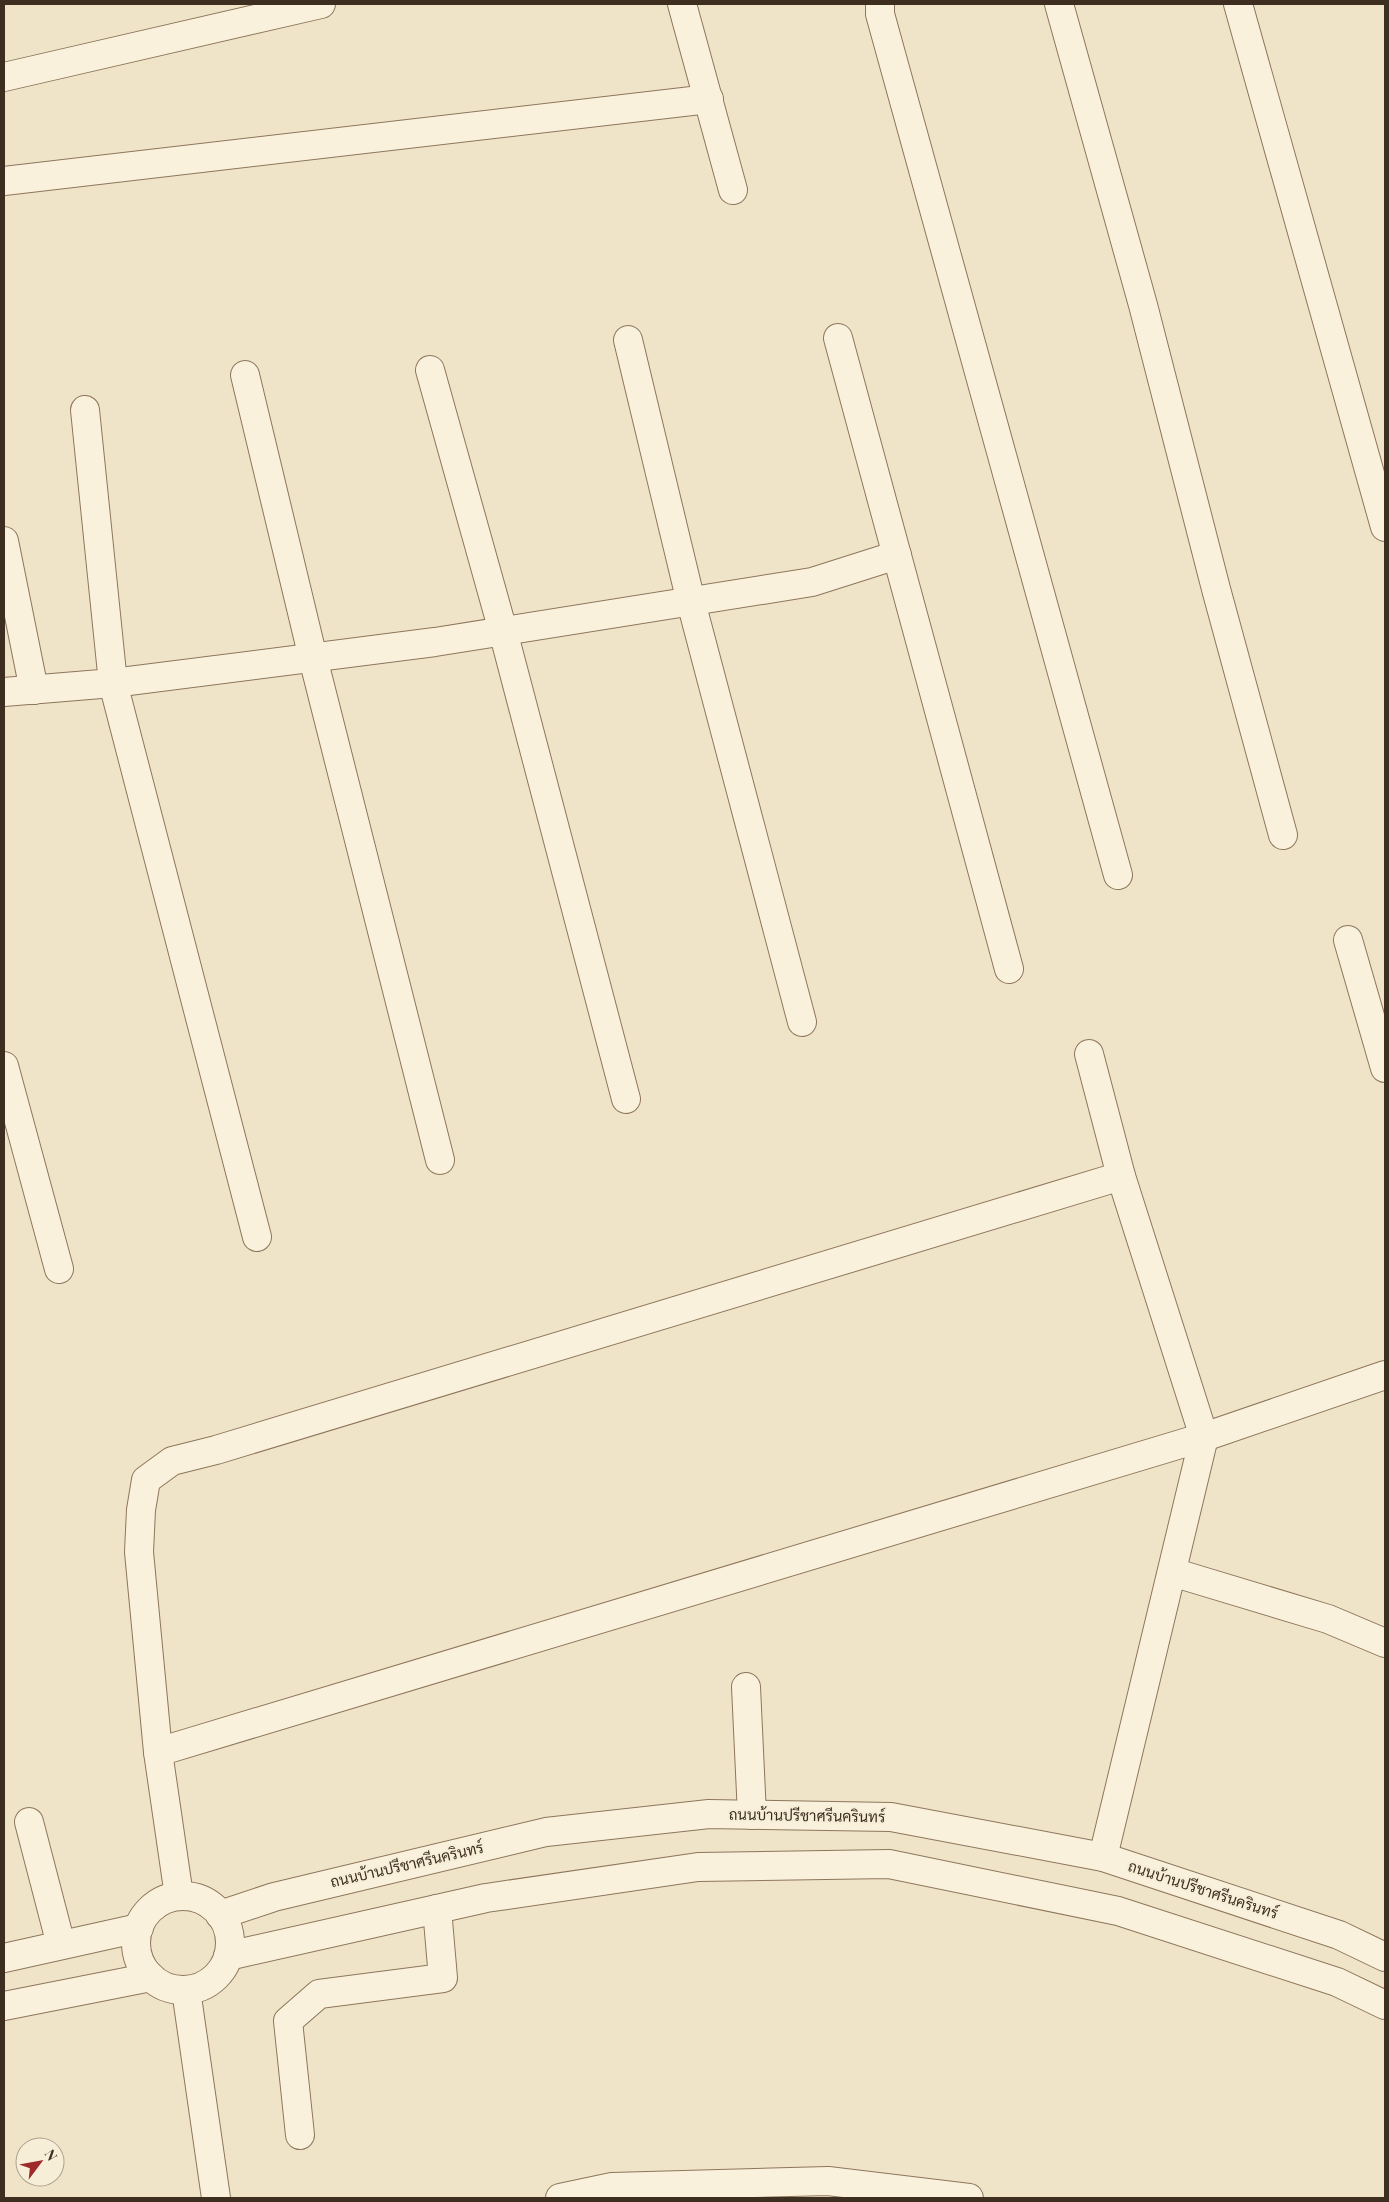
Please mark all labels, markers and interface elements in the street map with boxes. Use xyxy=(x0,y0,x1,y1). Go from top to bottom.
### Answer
street label: ถนนบ้านปรีชาศรีนครินทร์ xyxy=(729,1804,885,1826)
street label: ถนนบ้านปรีชาศรีนครินทร์ xyxy=(328,1837,485,1891)
street label: ถนนบ้านปรีชาศรีนครินทร์ xyxy=(1126,1855,1281,1923)
north arrow xyxy=(15,2137,65,2187)
text: N xyxy=(41,2146,62,2164)

